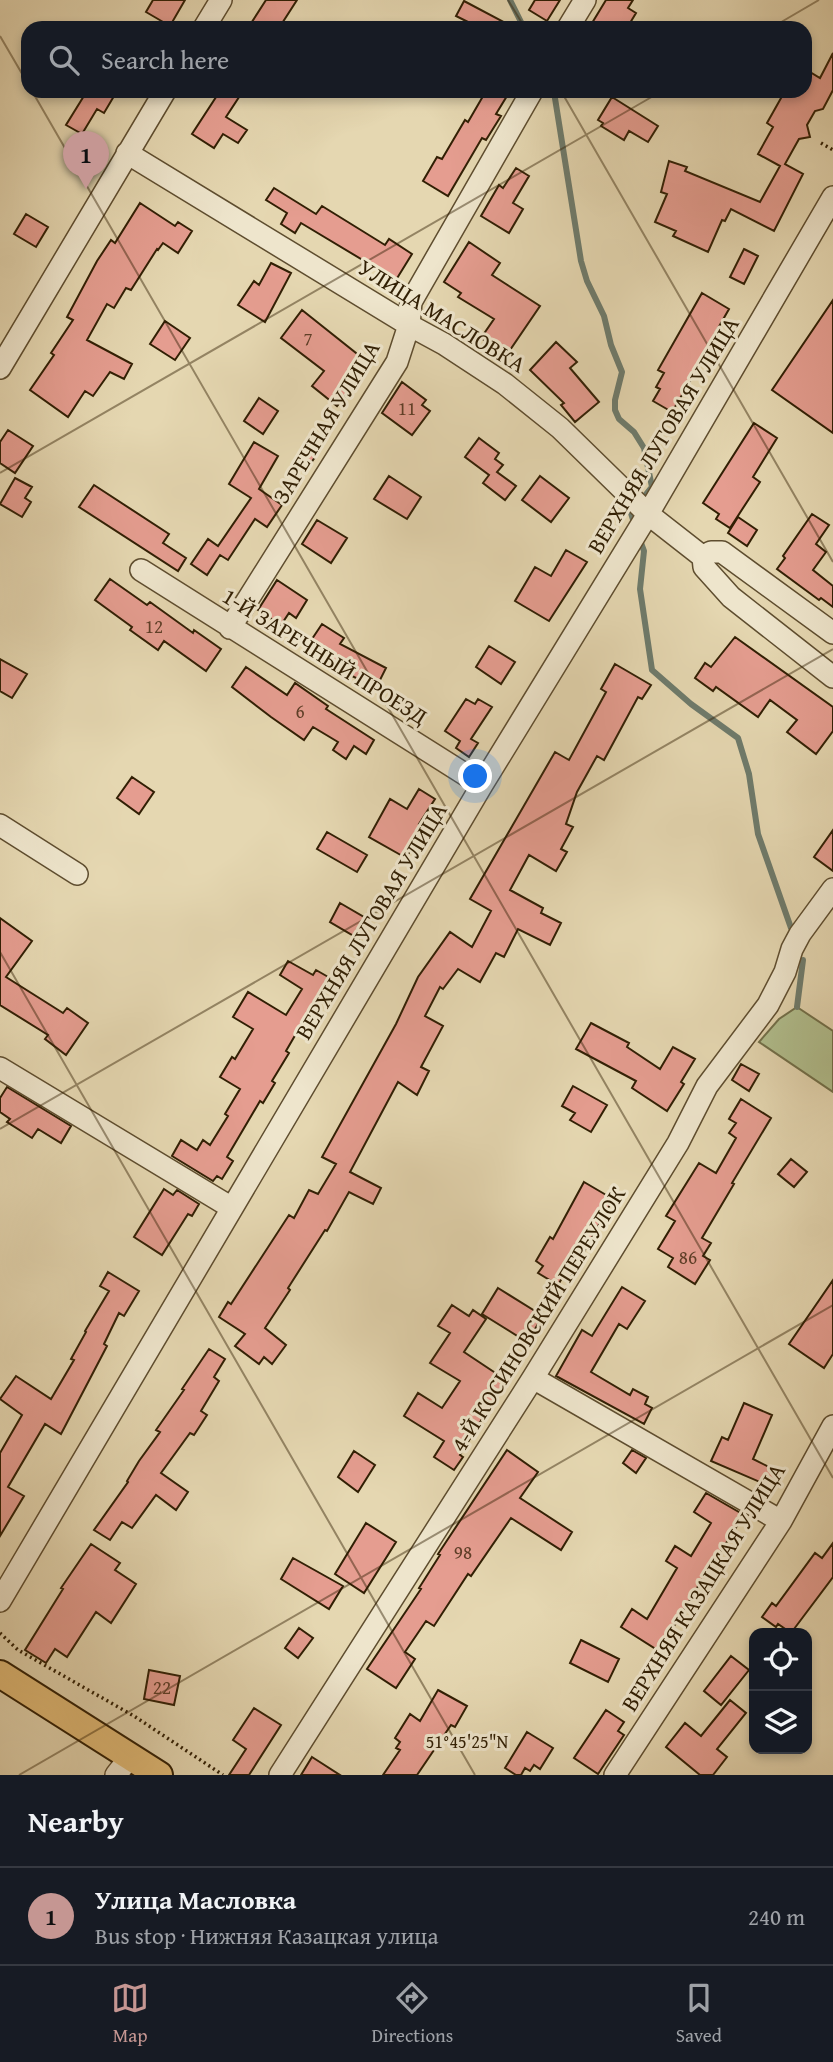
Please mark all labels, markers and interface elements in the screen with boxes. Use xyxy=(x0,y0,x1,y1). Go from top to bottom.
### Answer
search box xyxy=(21,21,812,98)
text: Search here xyxy=(101,40,229,79)
icon: search xyxy=(45,41,83,79)
pin: 1 xyxy=(63,131,109,189)
street label: УЛИЦА МАСЛОВКА xyxy=(352,251,533,381)
street label: ВЕРХНЯЯ ЛУГОВАЯ УЛИЦА xyxy=(579,310,746,559)
house number: 7 xyxy=(303,324,313,352)
street label: ЗАРЕЧНАЯ УЛИЦА xyxy=(264,334,387,509)
house number: 11 xyxy=(398,394,416,422)
street label: 1-Й ЗАРЕЧНЫЙ ПРОЕЗД xyxy=(216,579,434,732)
house number: 12 xyxy=(145,612,163,640)
house number: 6 xyxy=(295,697,305,725)
your location xyxy=(458,759,492,793)
street label: ВЕРХНЯЯ ЛУГОВАЯ УЛИЦА xyxy=(287,796,454,1045)
street label: 4-Й КОСИНОВСКИЙ ПЕРЕУЛОК xyxy=(442,1179,633,1458)
house number: 86 xyxy=(679,1243,697,1271)
street label: ВЕРХНЯЯ КАЗАЦКАЯ УЛИЦА xyxy=(613,1456,793,1717)
house number: 98 xyxy=(454,1538,472,1566)
map controls xyxy=(749,1628,812,1754)
button: locate xyxy=(749,1628,812,1691)
house number: 22 xyxy=(153,1673,171,1701)
button: layers xyxy=(749,1691,812,1754)
text: 51°45'25"N xyxy=(426,1728,509,1755)
text: Nearby xyxy=(28,1799,124,1843)
text: Улица Масловка xyxy=(95,1880,296,1919)
text: 1 xyxy=(45,1900,57,1933)
text: 240 m xyxy=(748,1900,805,1933)
text: Bus stop · Нижняя Казацкая улица xyxy=(95,1919,438,1952)
tab: Map xyxy=(111,1979,149,2049)
tab: Directions xyxy=(372,1979,453,2049)
tab: Saved xyxy=(676,1979,722,2049)

